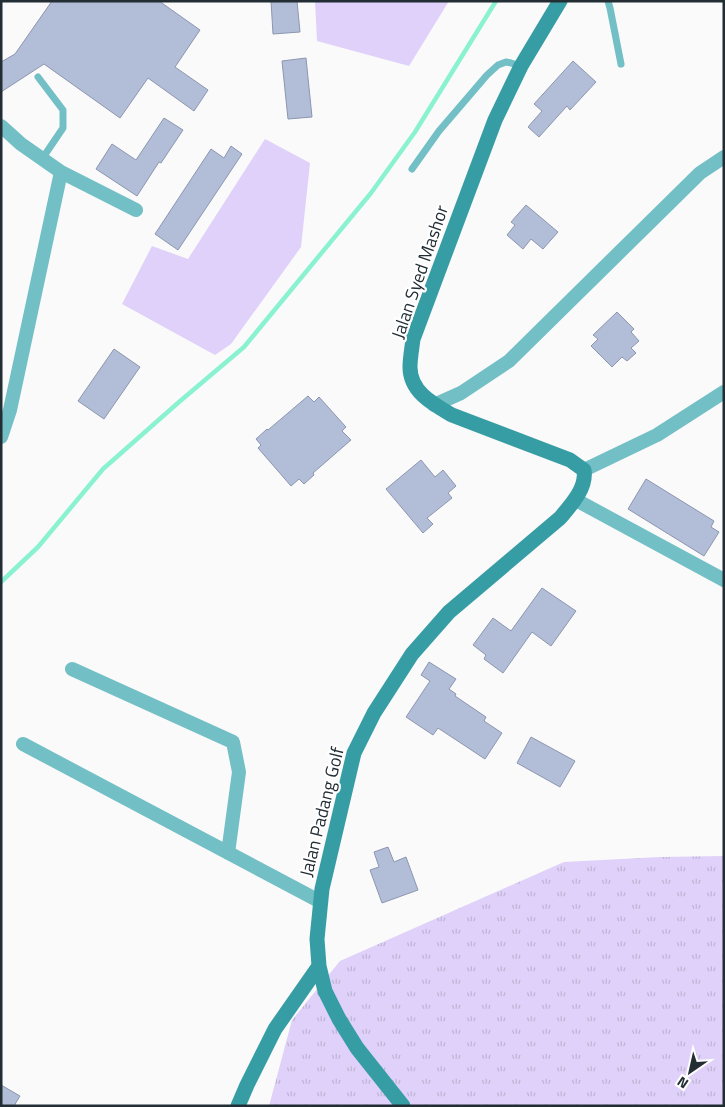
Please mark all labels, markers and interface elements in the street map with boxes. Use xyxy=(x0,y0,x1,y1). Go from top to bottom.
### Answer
street label: Jalan Syed Mashor xyxy=(384,201,455,342)
street label: Jalan Padang Golf xyxy=(292,744,351,880)
north arrow xyxy=(665,1047,715,1097)
text: N xyxy=(673,1072,692,1095)

